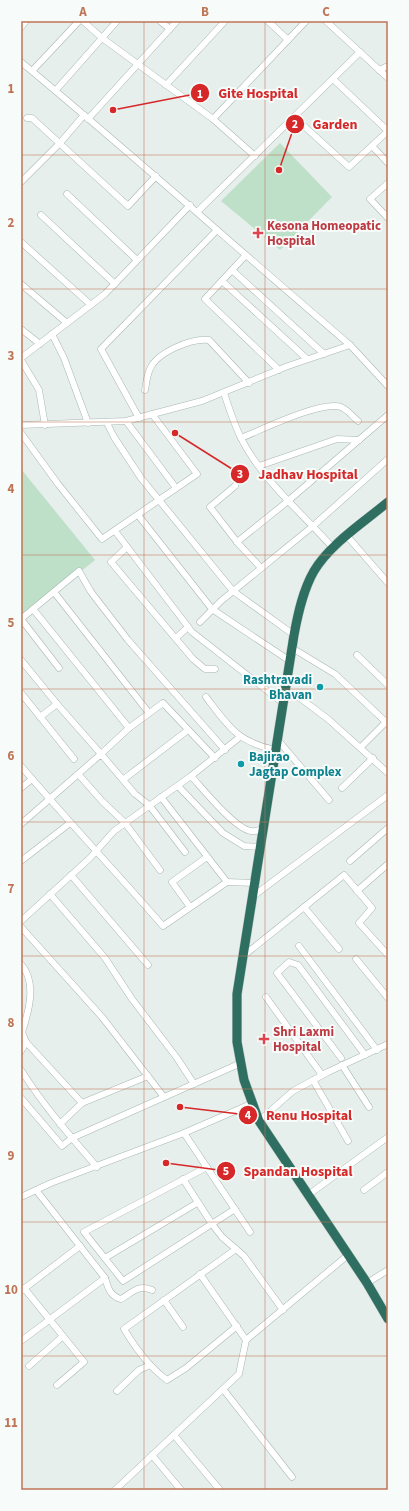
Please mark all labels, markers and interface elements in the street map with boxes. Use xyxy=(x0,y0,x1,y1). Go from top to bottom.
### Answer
text: A xyxy=(78,3,87,21)
text: B xyxy=(201,3,209,21)
text: C xyxy=(322,3,330,21)
text: 1 xyxy=(8,80,15,98)
callout: Gite Hospital xyxy=(190,80,306,106)
text: Gite Hospital xyxy=(218,84,298,104)
text: 1 xyxy=(197,86,203,103)
callout: Garden xyxy=(285,111,366,137)
text: Garden xyxy=(312,115,358,135)
text: 2 xyxy=(292,116,298,133)
text: 2 xyxy=(8,214,15,232)
place label: Kesona Homeopatic Hospital xyxy=(267,217,381,250)
marker: Kesona Homeopatic Hospital xyxy=(252,227,264,239)
text: 3 xyxy=(8,347,15,365)
callout: Jadhav Hospital xyxy=(230,461,366,487)
text: Jadhav Hospital xyxy=(258,465,358,485)
text: 3 xyxy=(237,466,243,483)
text: 4 xyxy=(8,480,15,498)
text: 5 xyxy=(8,614,15,632)
place label: Rashtravadi Bhavan xyxy=(243,671,312,704)
marker: Rashtravadi Bhavan xyxy=(315,682,325,692)
text: 6 xyxy=(8,747,15,765)
place label: Bajirao Jagtap Complex xyxy=(249,748,342,781)
marker: Bajirao Jagtap Complex xyxy=(236,759,246,769)
text: 7 xyxy=(8,880,15,898)
text: 8 xyxy=(8,1014,15,1032)
place label: Shri Laxmi Hospital xyxy=(273,1023,334,1056)
marker: Shri Laxmi Hospital xyxy=(258,1033,270,1045)
callout: Renu Hospital xyxy=(238,1102,360,1128)
text: Renu Hospital xyxy=(266,1106,352,1126)
text: 4 xyxy=(245,1107,252,1124)
text: 9 xyxy=(8,1147,15,1165)
callout: Spandan Hospital xyxy=(216,1158,361,1184)
text: Spandan Hospital xyxy=(244,1162,352,1182)
text: 5 xyxy=(223,1163,229,1180)
text: 10 xyxy=(4,1281,18,1299)
text: 11 xyxy=(4,1414,18,1432)

